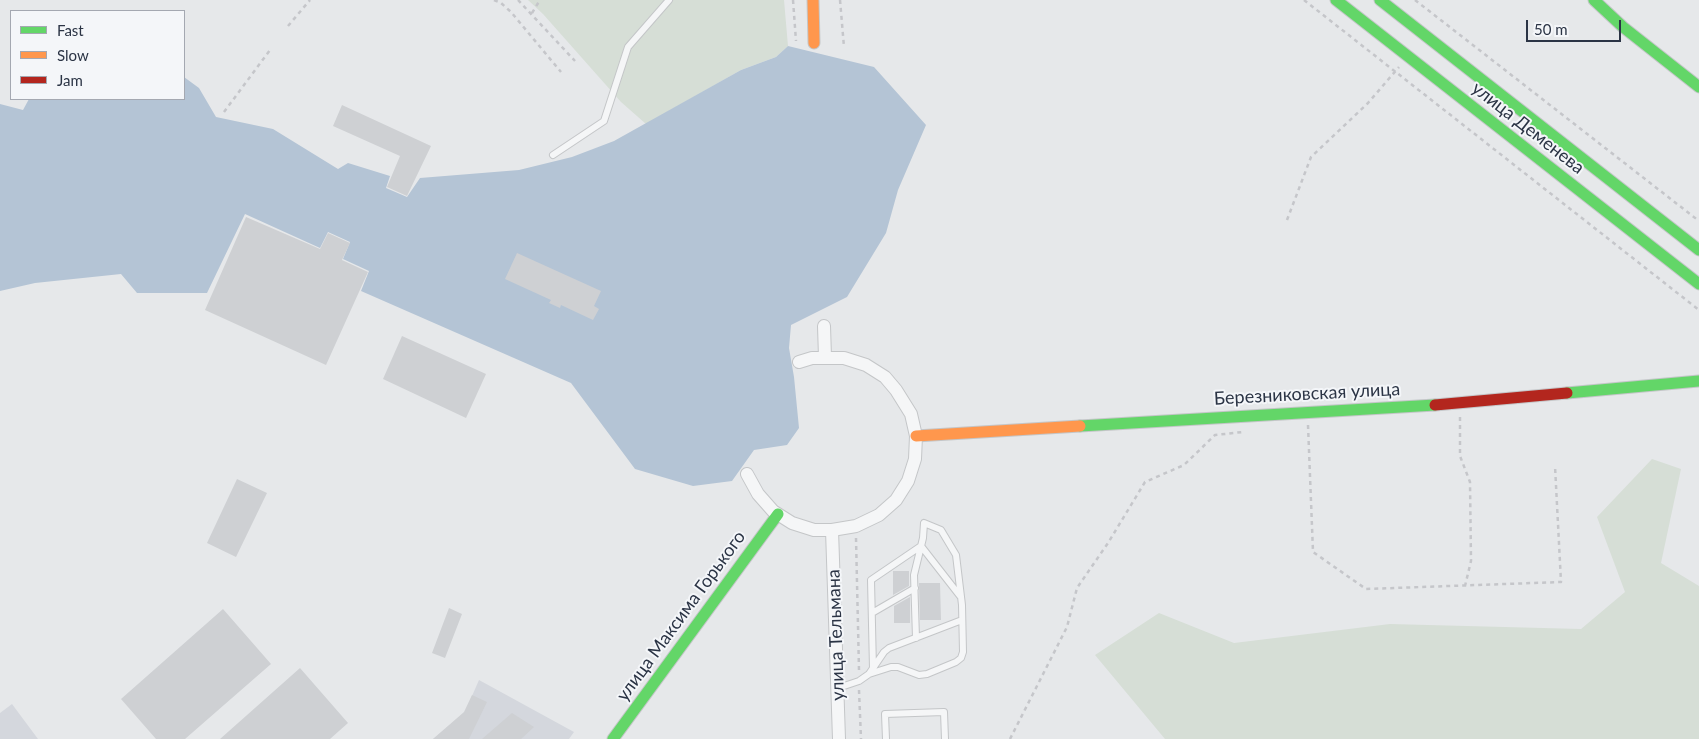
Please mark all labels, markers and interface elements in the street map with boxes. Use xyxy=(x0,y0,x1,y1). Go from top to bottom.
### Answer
legend xyxy=(10,10,185,100)
scale bar xyxy=(1529,10,1624,42)
text: 50 m xyxy=(1534,20,1568,38)
text: Fast xyxy=(57,21,84,39)
text: Slow xyxy=(57,46,89,64)
text: Jam xyxy=(57,71,83,89)
street label: улица Деменева xyxy=(1468,77,1588,179)
street label: Березниковская улица xyxy=(1213,378,1401,410)
street label: улица Максима Горького xyxy=(612,527,750,705)
street label: улица Тельмана xyxy=(823,569,849,701)

